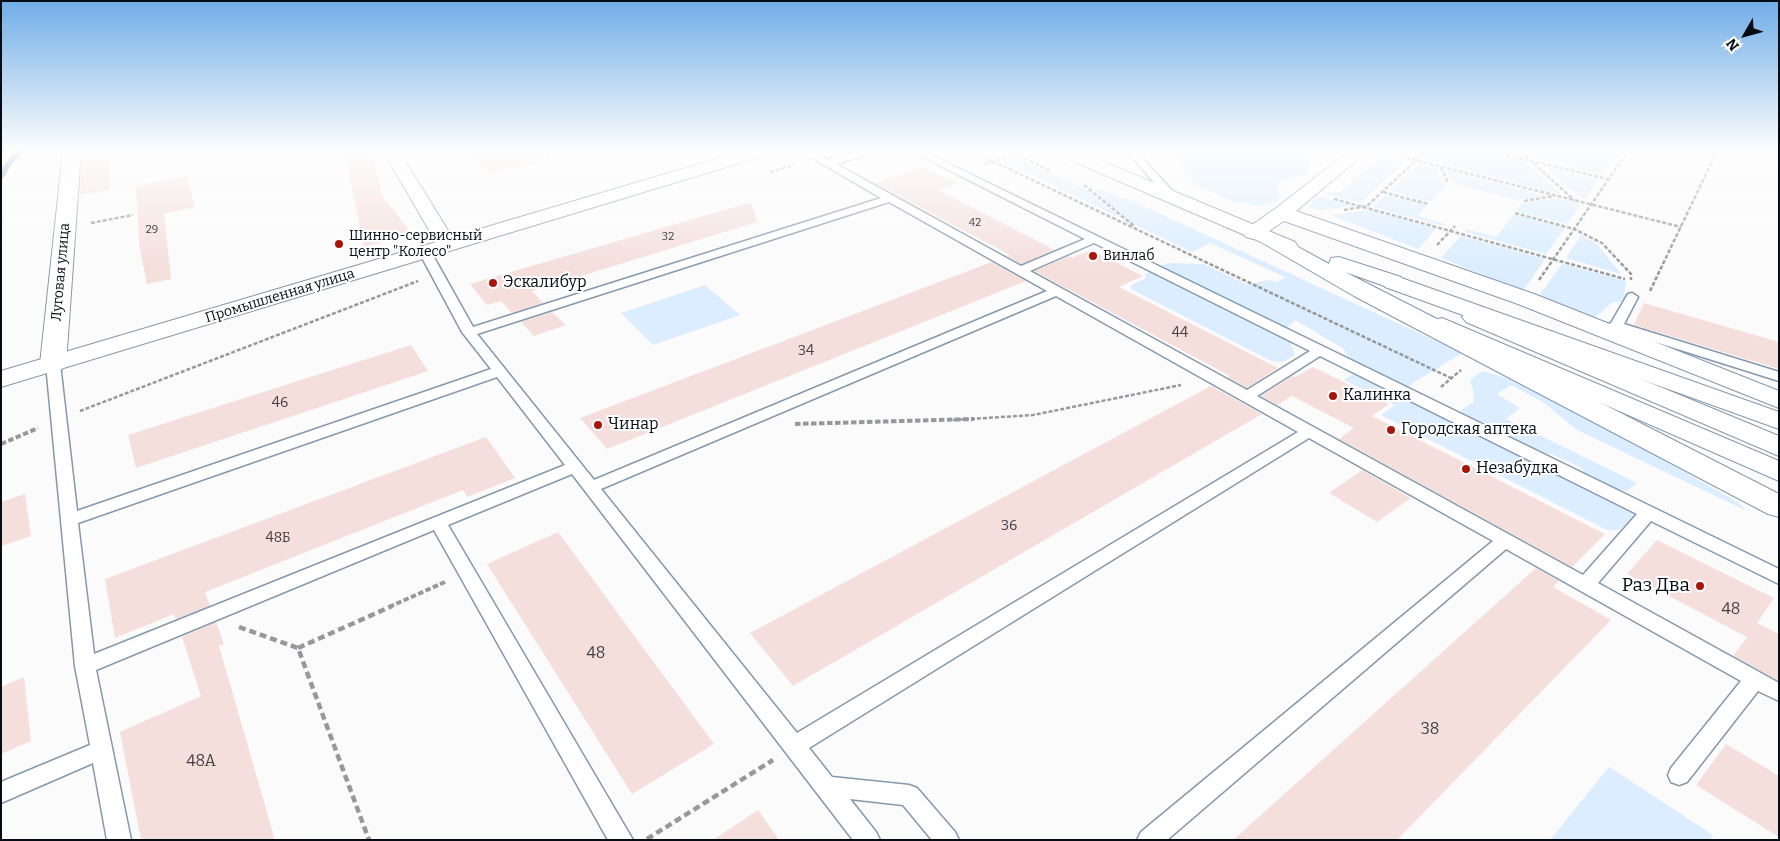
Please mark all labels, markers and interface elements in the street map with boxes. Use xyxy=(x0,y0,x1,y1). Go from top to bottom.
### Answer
north arrow xyxy=(1720,10,1770,60)
text: N xyxy=(1723,35,1743,54)
house number: 42 xyxy=(969,216,981,230)
street label: Луговая улица xyxy=(48,222,74,322)
house number: 29 xyxy=(146,223,158,237)
place label: Шинно-сервисный центр "Колесо" xyxy=(349,228,482,260)
house number: 32 xyxy=(662,230,674,244)
marker: Шинно-сервисный центр "Колесо" xyxy=(333,238,345,250)
place label: Винлаб xyxy=(1103,248,1154,264)
marker: Винлаб xyxy=(1087,250,1099,262)
street label: Промышленная улица xyxy=(203,265,357,327)
place label: Эскалибур xyxy=(503,273,586,293)
marker: Эскалибур xyxy=(487,277,499,289)
house number: 44 xyxy=(1172,325,1188,341)
house number: 34 xyxy=(798,343,814,359)
place label: Калинка xyxy=(1343,386,1411,406)
marker: Калинка xyxy=(1327,390,1339,402)
house number: 46 xyxy=(272,395,288,411)
place label: Чинар xyxy=(608,415,659,435)
marker: Чинар xyxy=(592,419,604,431)
place label: Городская аптека xyxy=(1401,420,1537,440)
marker: Городская аптека xyxy=(1385,424,1397,436)
place label: Незабудка xyxy=(1476,459,1558,479)
marker: Незабудка xyxy=(1460,463,1472,475)
house number: 36 xyxy=(1001,518,1017,534)
house number: 48Б xyxy=(266,530,290,546)
place label: Раз Два xyxy=(1622,575,1690,597)
marker: Раз Два xyxy=(1694,580,1706,592)
house number: 48 xyxy=(1722,600,1740,620)
house number: 48 xyxy=(587,644,605,664)
house number: 38 xyxy=(1421,720,1439,740)
house number: 48А xyxy=(186,752,216,772)

